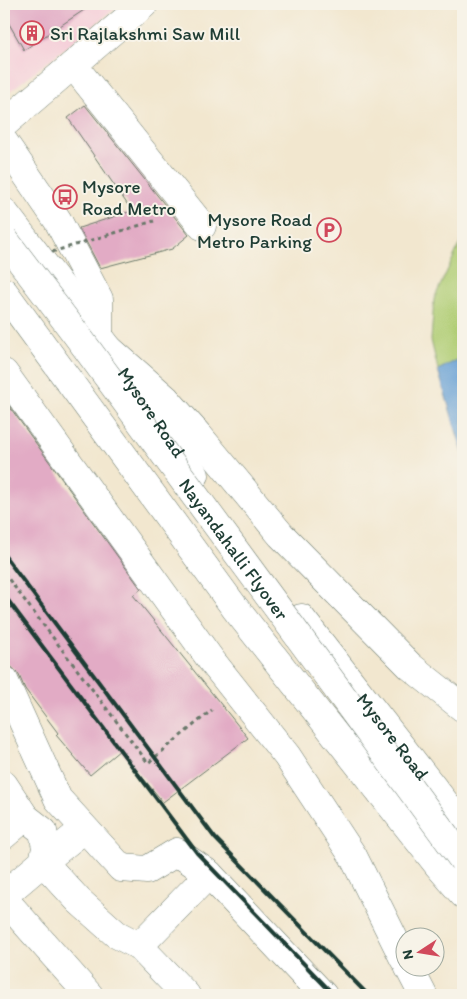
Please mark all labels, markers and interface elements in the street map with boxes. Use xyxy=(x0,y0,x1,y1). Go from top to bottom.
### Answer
building icon: Sri Rajlakshmi Saw Mill xyxy=(19,20,45,46)
place label: Sri Rajlakshmi Saw Mill xyxy=(50,22,241,45)
place label: Mysore Road Metro xyxy=(82,175,176,220)
bus stop icon: Mysore Road Metro xyxy=(52,184,78,210)
place label: Mysore Road Metro Parking xyxy=(197,208,313,253)
parking icon: Mysore Road Metro Parking xyxy=(316,217,342,243)
street label: Mysore Road xyxy=(113,363,191,462)
street label: Nayandahalli Flyover xyxy=(174,474,294,625)
street label: Mysore Road xyxy=(352,688,434,785)
north arrow xyxy=(394,926,444,976)
text: N xyxy=(398,948,417,961)

